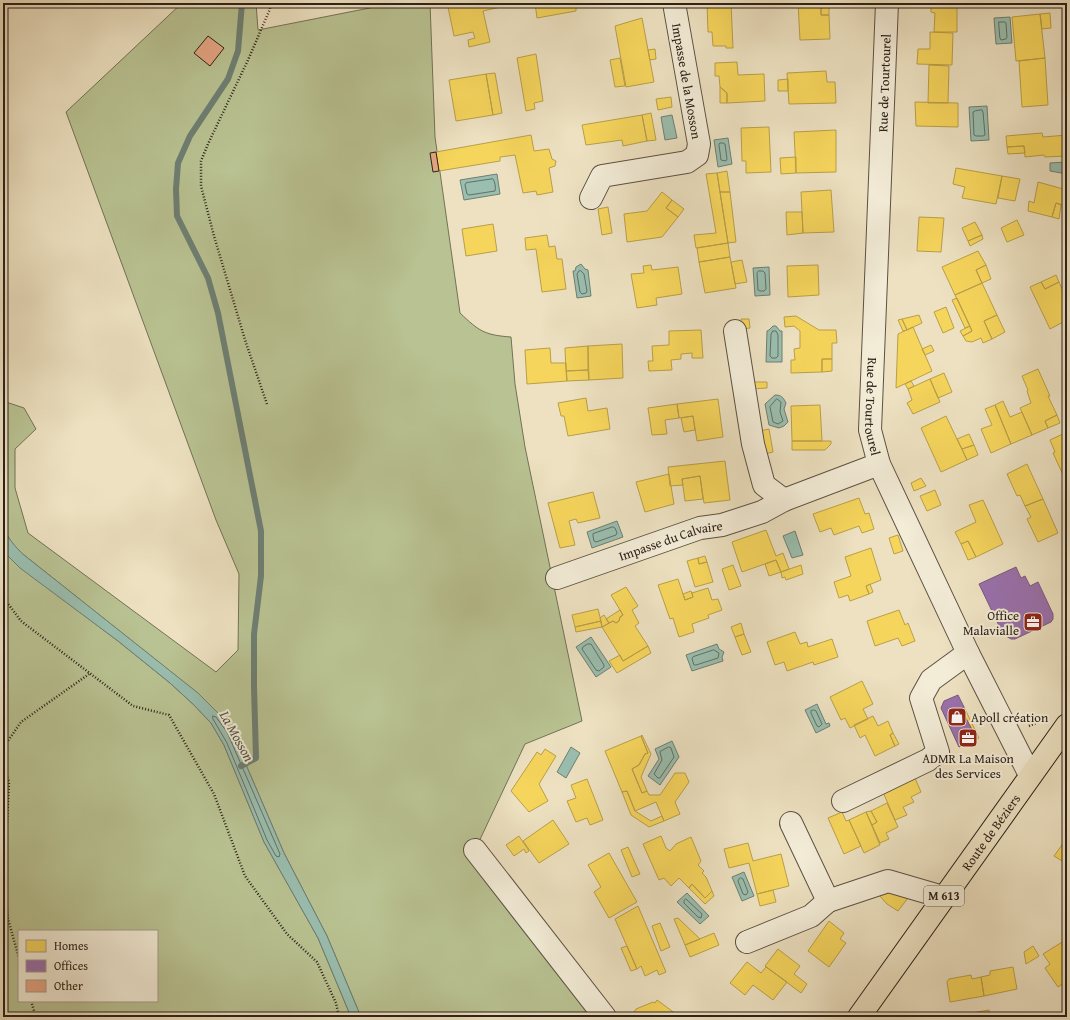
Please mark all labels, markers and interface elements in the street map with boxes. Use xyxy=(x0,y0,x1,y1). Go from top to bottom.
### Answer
street label: Impasse de la Mosson xyxy=(667,22,706,141)
street label: Rue de Tourtourel xyxy=(873,33,896,132)
street label: Rue de Tourtourel xyxy=(860,357,885,458)
street label: Impasse du Calvaire xyxy=(616,516,724,566)
place label: Office Malavialle xyxy=(963,606,1019,640)
office icon: Office Malavialle xyxy=(1022,611,1044,633)
water label: La Mosson xyxy=(214,706,259,765)
shop icon: Apoll création xyxy=(946,706,968,728)
place label: Apoll création xyxy=(971,708,1049,727)
office icon: ADMR La Maison des Services xyxy=(957,727,979,749)
place label: ADMR La Maison des Services xyxy=(922,749,1015,783)
street label: Route de Béziers xyxy=(957,790,1025,875)
road number: M 613 xyxy=(924,886,964,906)
legend xyxy=(18,930,158,1002)
text: Homes xyxy=(54,937,89,954)
text: Offices xyxy=(54,957,88,974)
text: Other xyxy=(54,977,83,994)

